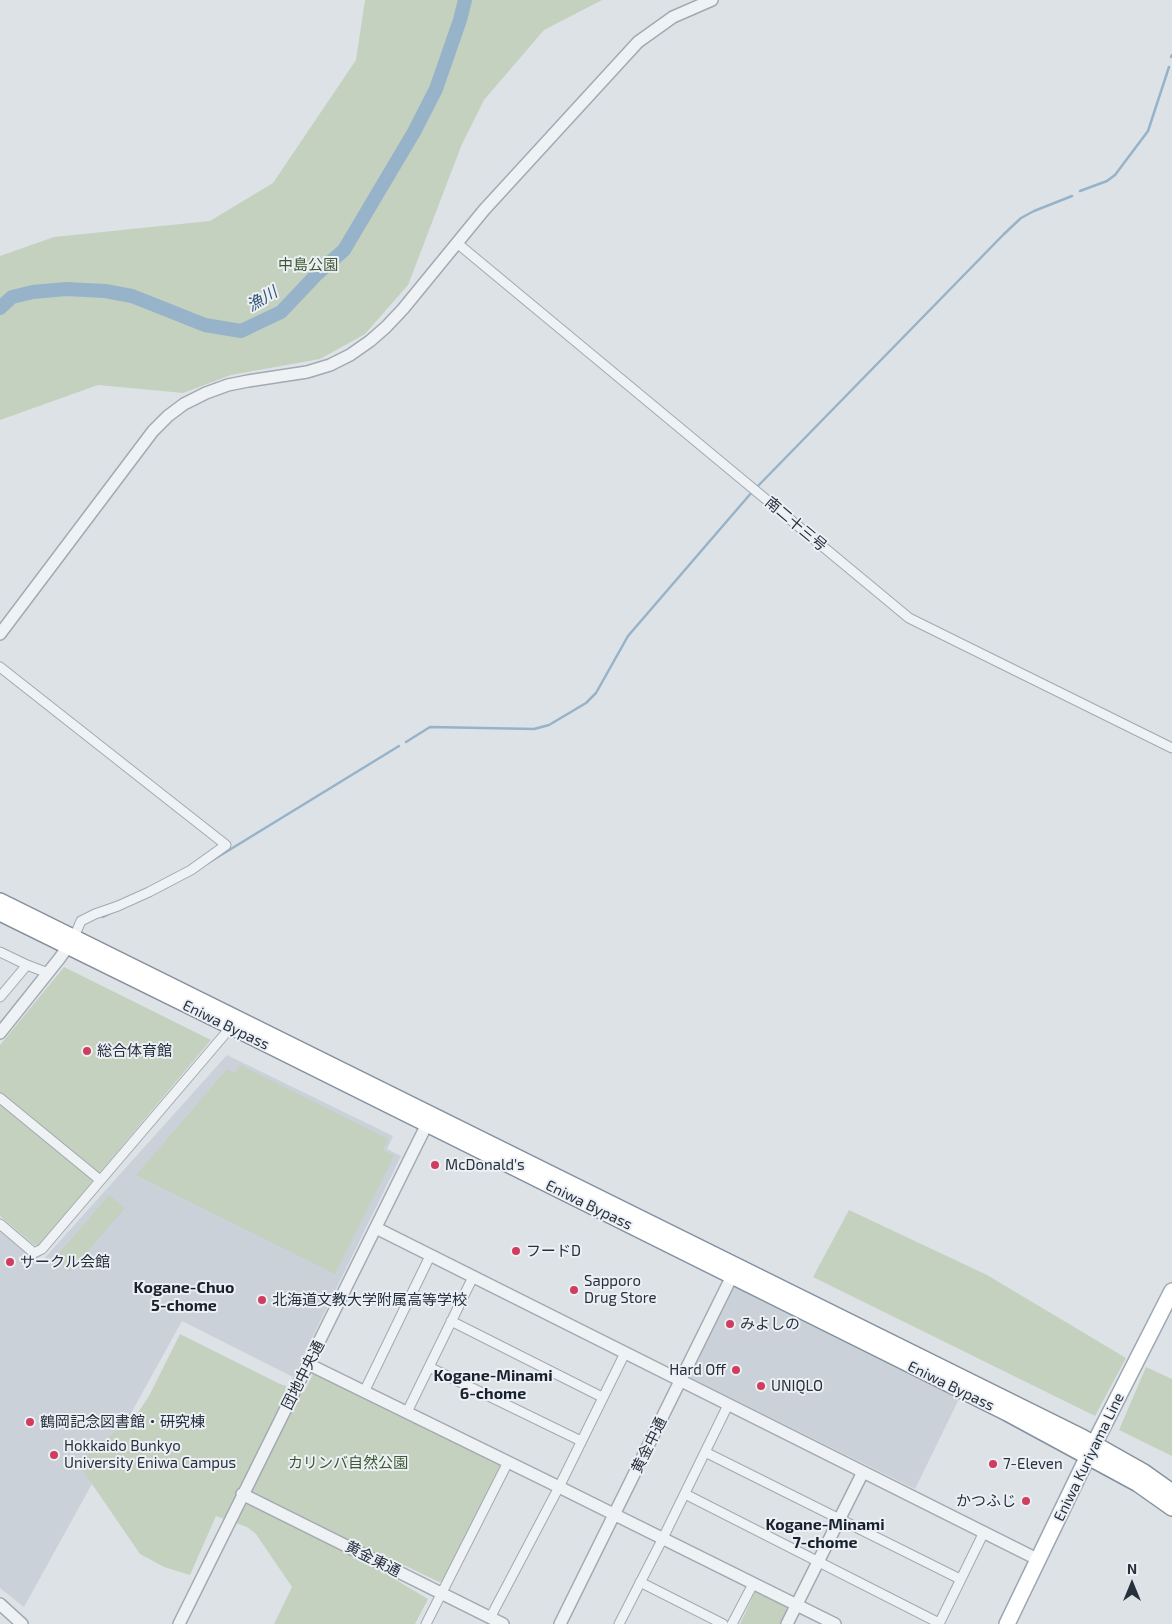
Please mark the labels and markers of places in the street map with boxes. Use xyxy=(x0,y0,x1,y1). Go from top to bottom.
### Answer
place label: 総合体育館 xyxy=(97,1042,172,1060)
marker: 総合体育館 xyxy=(81,1045,93,1057)
place label: McDonald's xyxy=(445,1156,525,1174)
marker: McDonald's xyxy=(429,1159,441,1171)
place label: フードD xyxy=(526,1242,581,1260)
marker: フードD xyxy=(510,1245,522,1257)
place label: サークル会館 xyxy=(20,1253,110,1271)
marker: サークル会館 xyxy=(4,1256,16,1268)
place label: Sapporo Drug Store xyxy=(584,1272,657,1307)
marker: Sapporo Drug Store xyxy=(568,1284,580,1296)
place label: 北海道文教大学附属高等学校 xyxy=(272,1291,467,1309)
marker: 北海道文教大学附属高等学校 xyxy=(256,1294,268,1306)
place label: みよしの xyxy=(740,1315,800,1333)
marker: みよしの xyxy=(724,1318,736,1330)
place label: Hard Off xyxy=(669,1361,726,1379)
marker: Hard Off xyxy=(730,1364,742,1376)
place label: UNIQLO xyxy=(771,1377,823,1395)
marker: UNIQLO xyxy=(755,1380,767,1392)
place label: 鶴岡記念図書館・研究棟 xyxy=(40,1413,205,1431)
marker: 鶴岡記念図書館・研究棟 xyxy=(24,1416,36,1428)
place label: Hokkaido Bunkyo University Eniwa Campus xyxy=(64,1437,236,1472)
marker: Hokkaido Bunkyo University Eniwa Campus xyxy=(48,1449,60,1461)
place label: 7-Eleven xyxy=(1003,1455,1063,1473)
marker: 7-Eleven xyxy=(987,1458,999,1470)
place label: かつふじ xyxy=(956,1492,1016,1510)
marker: かつふじ xyxy=(1020,1495,1032,1507)

